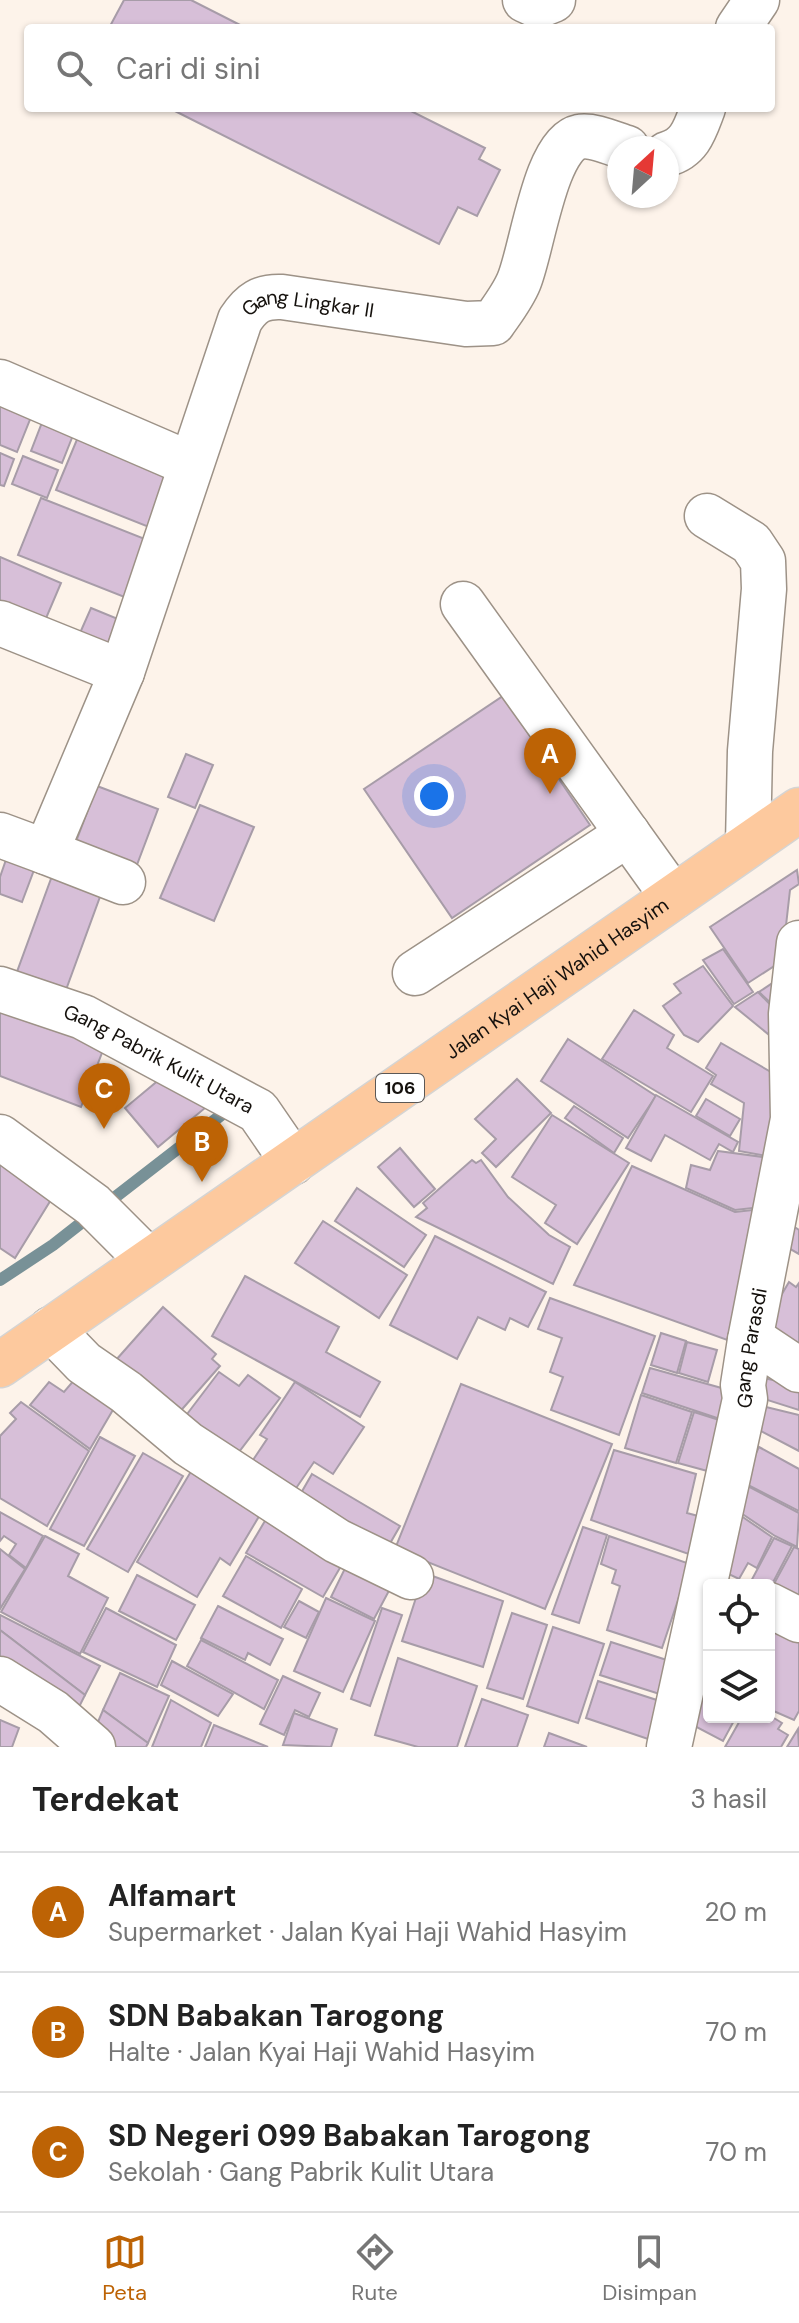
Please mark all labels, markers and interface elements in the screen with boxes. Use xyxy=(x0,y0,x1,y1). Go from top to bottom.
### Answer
search box xyxy=(24,24,775,112)
icon: search xyxy=(52,46,96,90)
text: Cari di sini xyxy=(116,49,261,88)
north arrow xyxy=(607,136,679,208)
street label: Gang Lingkar II xyxy=(236,283,376,323)
pin: A xyxy=(524,728,576,794)
your location xyxy=(414,776,454,816)
street label: Jalan Kyai Haji Wahid Hasyim xyxy=(440,892,674,1065)
street label: Gang Pabrik Kulit Utara xyxy=(60,998,258,1119)
pin: C xyxy=(78,1063,130,1129)
road number: 106 xyxy=(376,1074,424,1102)
pin: B xyxy=(176,1116,228,1182)
street label: Gang Parasdi xyxy=(730,1285,773,1411)
map controls xyxy=(703,1579,775,1723)
button: locate xyxy=(703,1579,775,1651)
button: layers xyxy=(703,1651,775,1723)
text: Terdekat xyxy=(32,1777,180,1822)
text: 3 hasil xyxy=(691,1782,767,1816)
text: Alfamart xyxy=(108,1876,236,1915)
text: A xyxy=(49,1895,67,1929)
text: 20 m xyxy=(704,1895,767,1929)
text: Supermarket · Jalan Kyai Haji Wahid Hasyim xyxy=(108,1915,627,1949)
text: SDN Babakan Tarogong xyxy=(108,1996,444,2035)
text: B xyxy=(50,2015,66,2049)
text: 70 m xyxy=(706,2015,767,2049)
text: Halte · Jalan Kyai Haji Wahid Hasyim xyxy=(108,2035,535,2069)
text: SD Negeri 099 Babakan Tarogong xyxy=(108,2116,591,2155)
text: C xyxy=(48,2135,68,2169)
text: 70 m xyxy=(706,2135,767,2169)
text: Sekolah · Gang Pabrik Kulit Utara xyxy=(108,2155,494,2189)
tab: Peta xyxy=(102,2230,147,2307)
tab: Rute xyxy=(351,2230,398,2307)
tab: Disimpan xyxy=(602,2230,697,2307)

